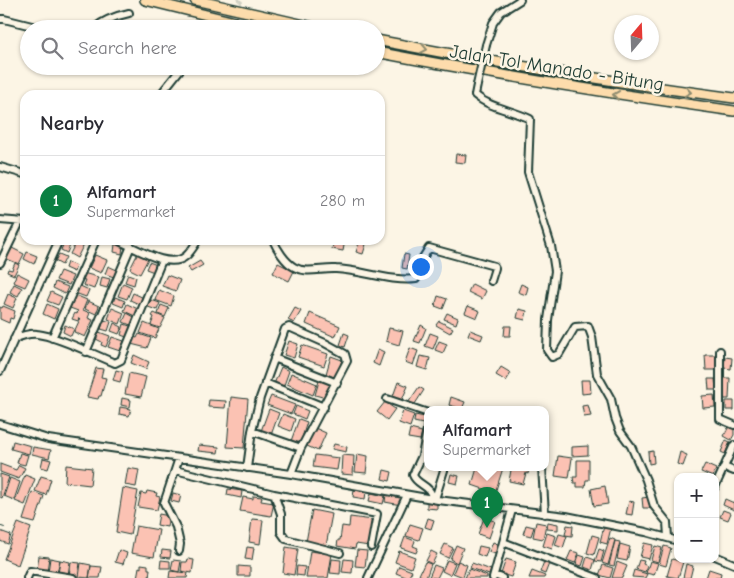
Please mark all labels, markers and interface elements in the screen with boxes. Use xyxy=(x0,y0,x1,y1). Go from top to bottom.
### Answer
north arrow xyxy=(614,15,659,60)
search box xyxy=(20,20,385,75)
icon: search xyxy=(38,34,66,62)
text: Search here xyxy=(78,37,177,59)
street label: Jalan Tol Manado - Bitung xyxy=(448,40,665,96)
one-way arrow xyxy=(420,43,428,54)
one-way arrow xyxy=(684,86,692,97)
one-way arrow xyxy=(612,90,620,101)
text: Nearby xyxy=(40,111,104,135)
text: Alfamart xyxy=(87,181,156,203)
text: 1 xyxy=(53,192,59,210)
text: 280 m xyxy=(320,192,365,210)
text: Supermarket xyxy=(87,203,175,221)
your location xyxy=(408,254,434,280)
popup xyxy=(424,406,549,471)
text: Alfamart xyxy=(443,419,512,441)
text: Supermarket xyxy=(443,441,530,459)
map controls xyxy=(674,473,719,563)
button: + xyxy=(674,473,719,518)
pin: 1 xyxy=(471,487,503,528)
button: − xyxy=(674,518,719,563)

